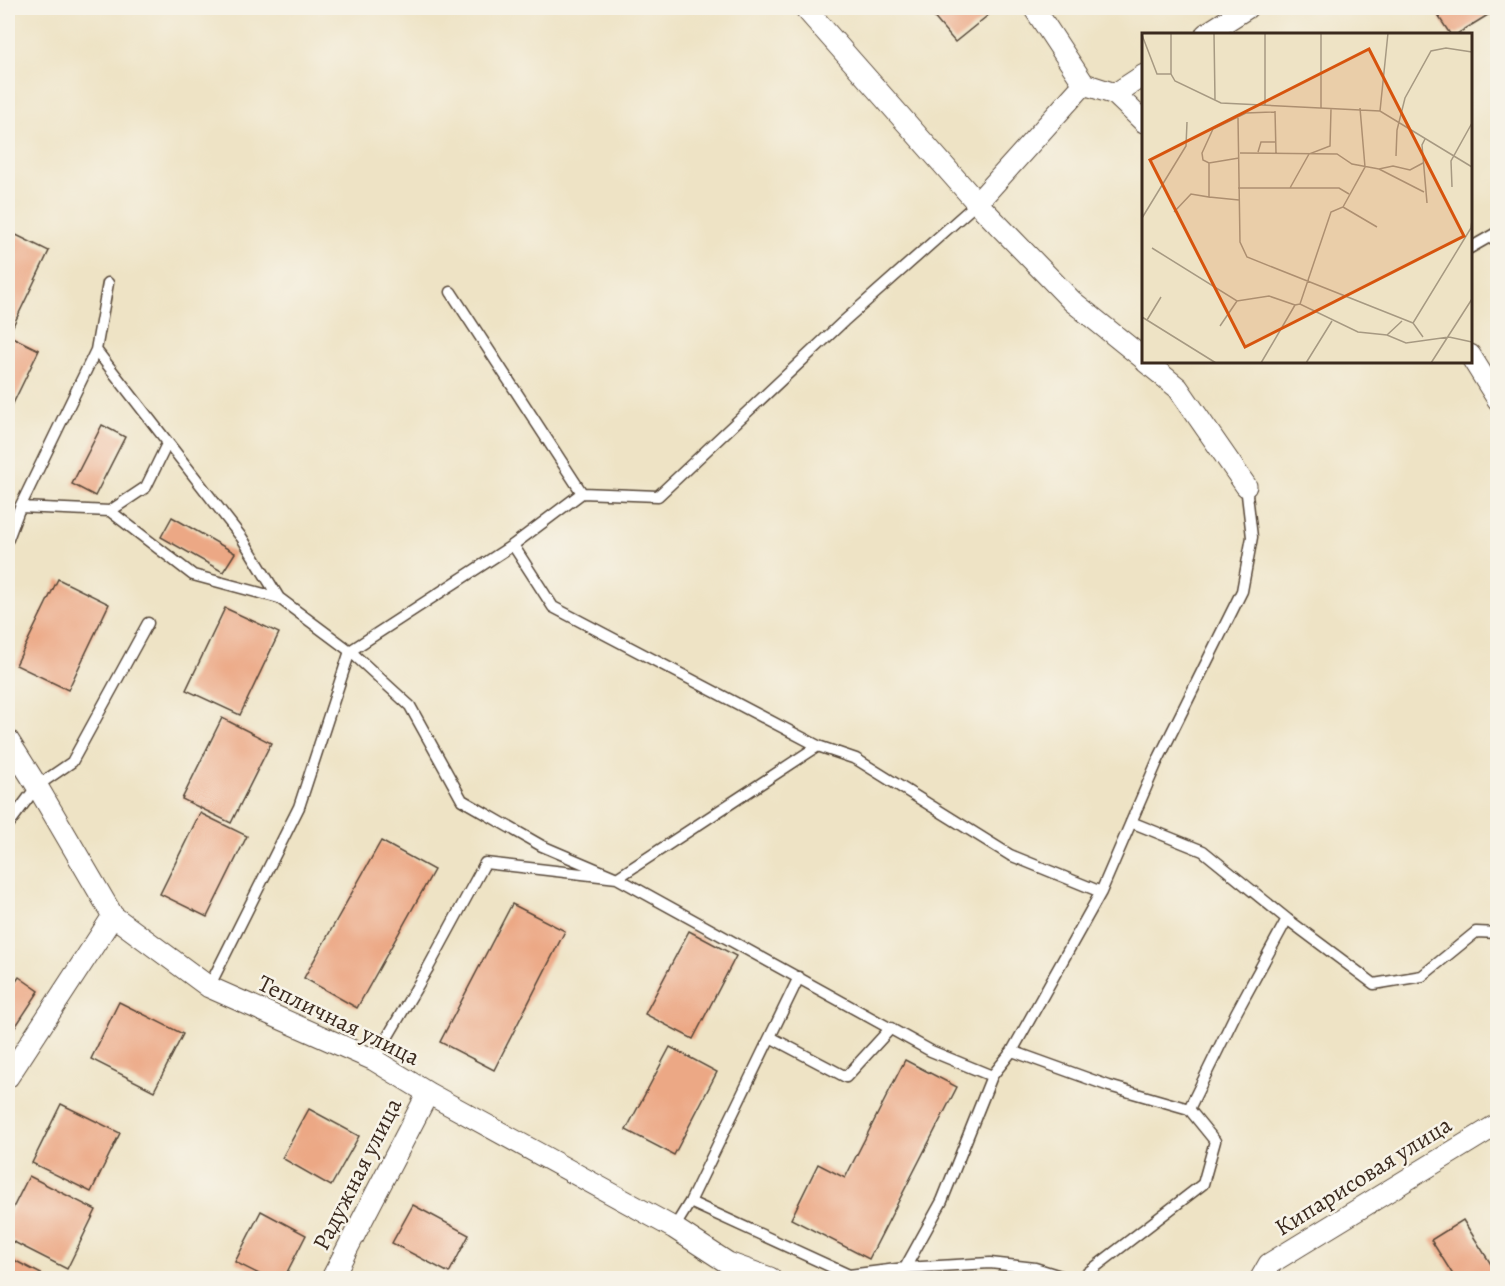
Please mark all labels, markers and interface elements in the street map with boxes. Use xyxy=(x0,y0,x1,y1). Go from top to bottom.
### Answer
inset map xyxy=(1142,33,1472,363)
street label: Тепличная улица xyxy=(253,967,425,1073)
street label: Радужная улица xyxy=(305,1092,409,1256)
street label: Кипарисовая улица xyxy=(1268,1109,1458,1243)

